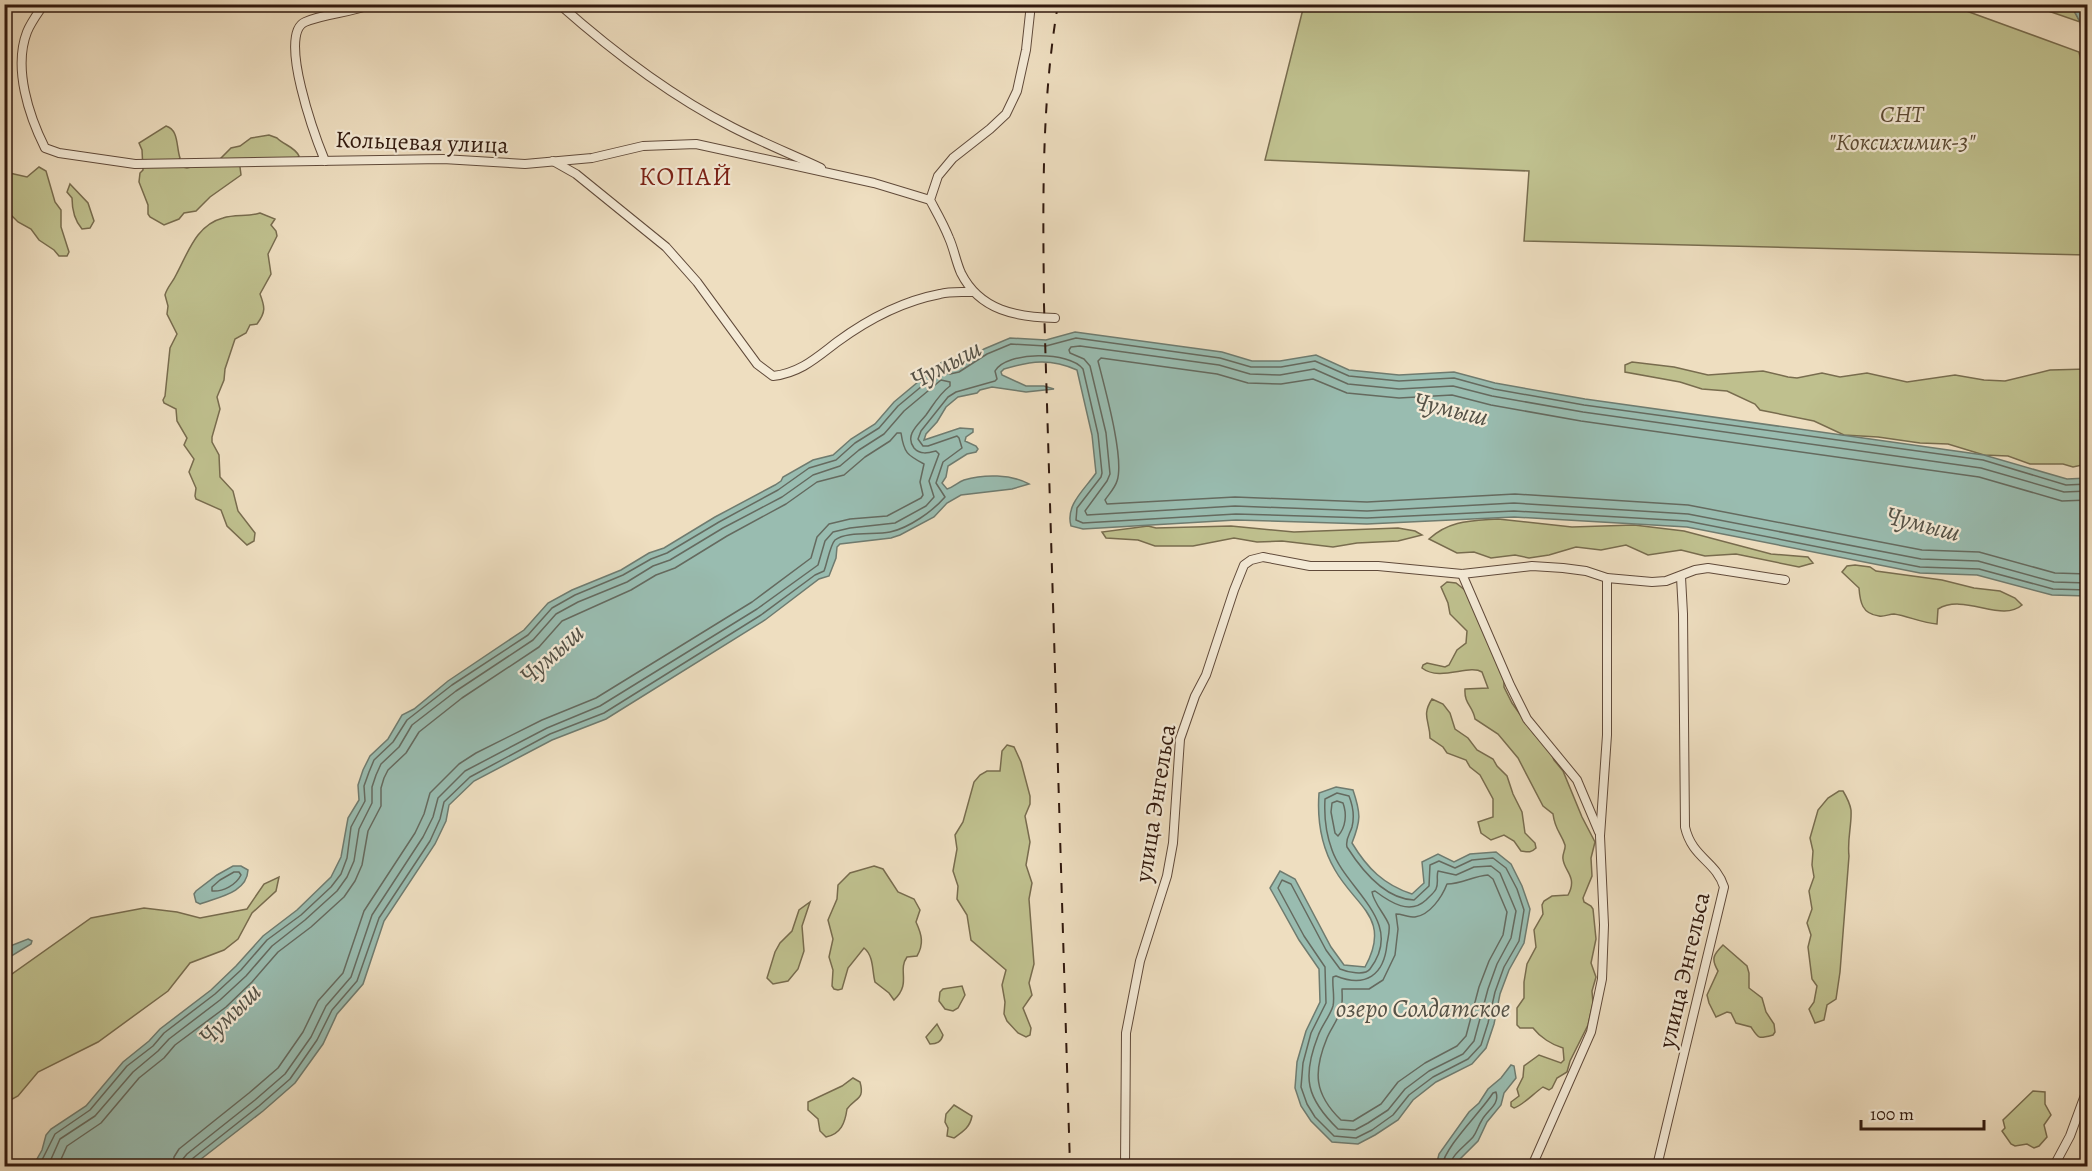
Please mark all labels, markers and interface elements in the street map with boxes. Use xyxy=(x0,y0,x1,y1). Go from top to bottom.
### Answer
park label: СНТ "Коксихимик-3" xyxy=(1828,98,1976,158)
street label: Кольцевая улица xyxy=(335,123,509,161)
district label: КОПАЙ xyxy=(639,159,733,194)
water label: Чумыш xyxy=(904,331,988,397)
water label: Чумыш xyxy=(1410,383,1492,435)
water label: Чумыш xyxy=(1882,498,1964,550)
water label: Чумыш xyxy=(512,616,592,692)
street label: улица Энгельса xyxy=(1127,722,1183,885)
street label: улица Энгельса xyxy=(1650,889,1718,1052)
water label: Чумыш xyxy=(191,975,269,1053)
water label: озеро Солдатское xyxy=(1336,991,1510,1026)
scale bar xyxy=(1861,1093,1984,1131)
text: 100 m xyxy=(1870,1102,1914,1126)

